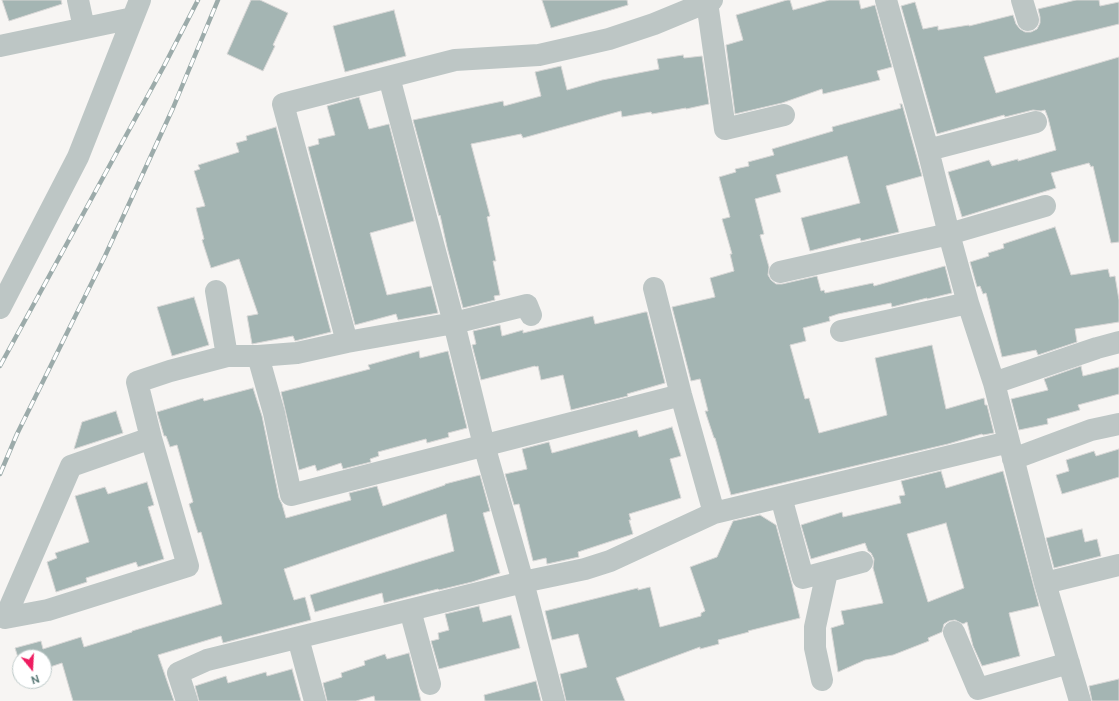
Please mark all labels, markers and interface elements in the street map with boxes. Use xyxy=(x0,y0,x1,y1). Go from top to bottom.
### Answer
north arrow xyxy=(12,649,52,689)
text: N xyxy=(30,672,41,686)

